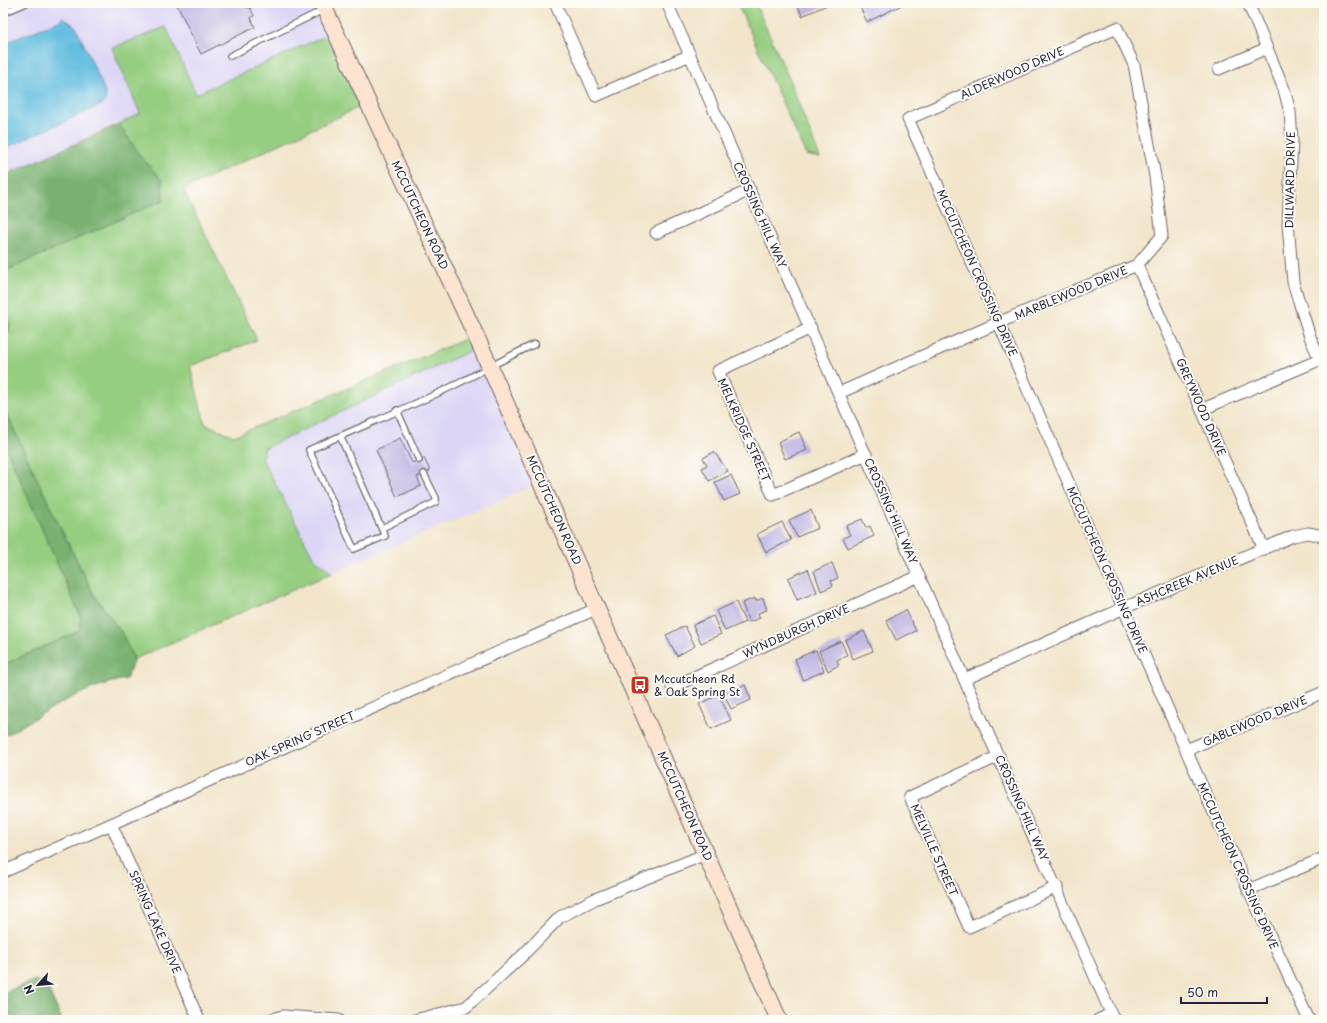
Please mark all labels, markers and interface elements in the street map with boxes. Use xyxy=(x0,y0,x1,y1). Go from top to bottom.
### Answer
street label: ALDERWOOD DRIVE xyxy=(957,42,1067,103)
street label: DILLWARD DRIVE xyxy=(1280,131,1299,229)
street label: MCCUTCHEON ROAD xyxy=(388,157,453,272)
street label: CROSSING HILL WAY xyxy=(729,159,792,271)
street label: MCCUTCHEON CROSSING DRIVE xyxy=(933,187,1022,359)
street label: MARBLEWOOD DRIVE xyxy=(1012,261,1130,324)
street label: GREYWOOD DRIVE xyxy=(1172,355,1231,459)
street label: MELKRIDGE STREET xyxy=(714,375,775,485)
street label: MCCUTCHEON ROAD xyxy=(523,452,586,567)
street label: CROSSING HILL WAY xyxy=(860,455,923,567)
street label: MCCUTCHEON CROSSING DRIVE xyxy=(1063,484,1152,656)
street label: ASHCREEK AVENUE xyxy=(1133,551,1241,610)
street label: WYNDBURGH DRIVE xyxy=(740,599,852,662)
place label: Mccutcheon Rd & Oak Spring St xyxy=(654,670,741,700)
bus stop icon: Mccutcheon Rd & Oak Spring St xyxy=(629,674,651,696)
street label: GABLEWOOD DRIVE xyxy=(1200,691,1310,750)
street label: OAK SPRING STREET xyxy=(242,706,358,770)
street label: MCCUTCHEON ROAD xyxy=(654,748,717,863)
street label: CROSSING HILL WAY xyxy=(991,752,1054,864)
street label: MCCUTCHEON CROSSING DRIVE xyxy=(1194,780,1283,952)
street label: MELVILLE STREET xyxy=(906,801,963,899)
street label: SPRING LAKE DRIVE xyxy=(125,867,186,976)
north arrow xyxy=(18,965,58,1005)
scale bar xyxy=(1181,979,1267,1005)
text: N xyxy=(19,982,38,998)
text: 50 m xyxy=(1187,983,1218,1001)

